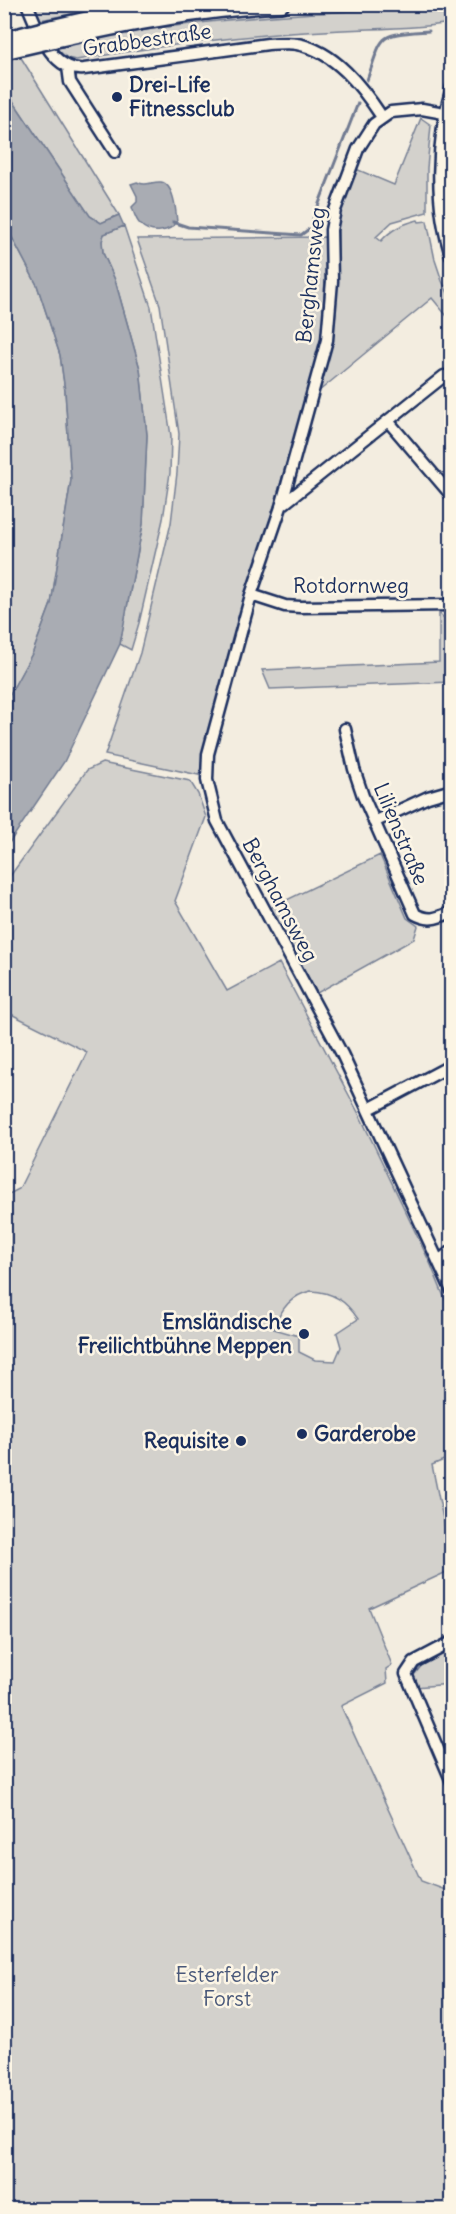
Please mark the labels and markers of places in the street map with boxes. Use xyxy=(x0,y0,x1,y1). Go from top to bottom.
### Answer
place label: Drei-Life Fitnessclub xyxy=(129,71,235,122)
marker: Drei-Life Fitnessclub xyxy=(110,90,124,104)
place label: Emsländische Freilichtbühne Meppen xyxy=(78,1308,292,1359)
marker: Emsländische Freilichtbühne Meppen xyxy=(297,1327,311,1341)
place label: Garderobe xyxy=(314,1420,416,1447)
place label: Requisite xyxy=(144,1427,229,1454)
marker: Garderobe xyxy=(295,1427,309,1441)
marker: Requisite xyxy=(234,1434,248,1448)

